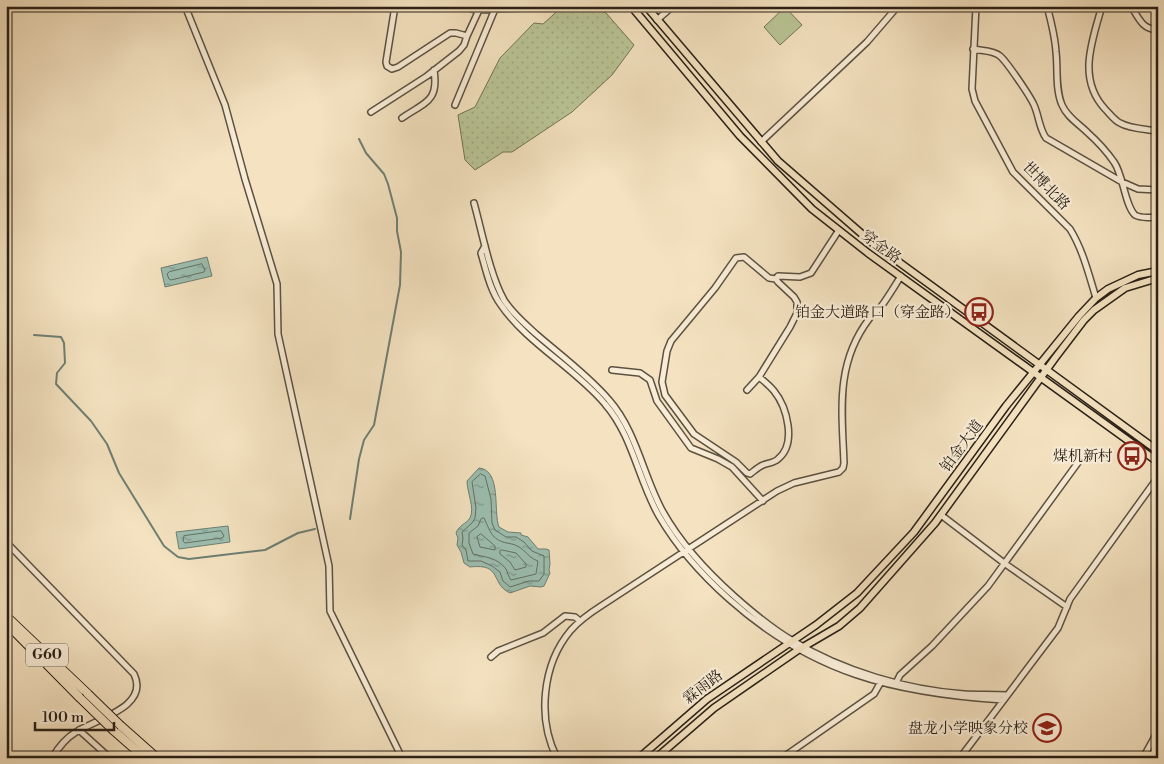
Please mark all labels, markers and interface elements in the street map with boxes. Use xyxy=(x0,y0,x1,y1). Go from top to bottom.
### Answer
street label: 世博北路 xyxy=(1018,158,1074,214)
street label: 穿金路 xyxy=(857,226,905,268)
bus stop icon: 铂金大道路口（穿金路） xyxy=(964,297,994,327)
place label: 铂金大道路口（穿金路） xyxy=(795,303,960,322)
street label: 铂金大道 xyxy=(936,416,988,476)
bus stop icon: 煤机新村 xyxy=(1117,441,1147,471)
place label: 煤机新村 xyxy=(1053,447,1113,466)
road number: G60 xyxy=(26,644,68,666)
street label: 霖雨路 xyxy=(679,666,727,708)
scale bar xyxy=(35,699,114,731)
text: 100 m xyxy=(42,708,84,727)
school or university icon: 盘龙小学映象分校 xyxy=(1032,713,1062,743)
place label: 盘龙小学映象分校 xyxy=(908,719,1028,738)

